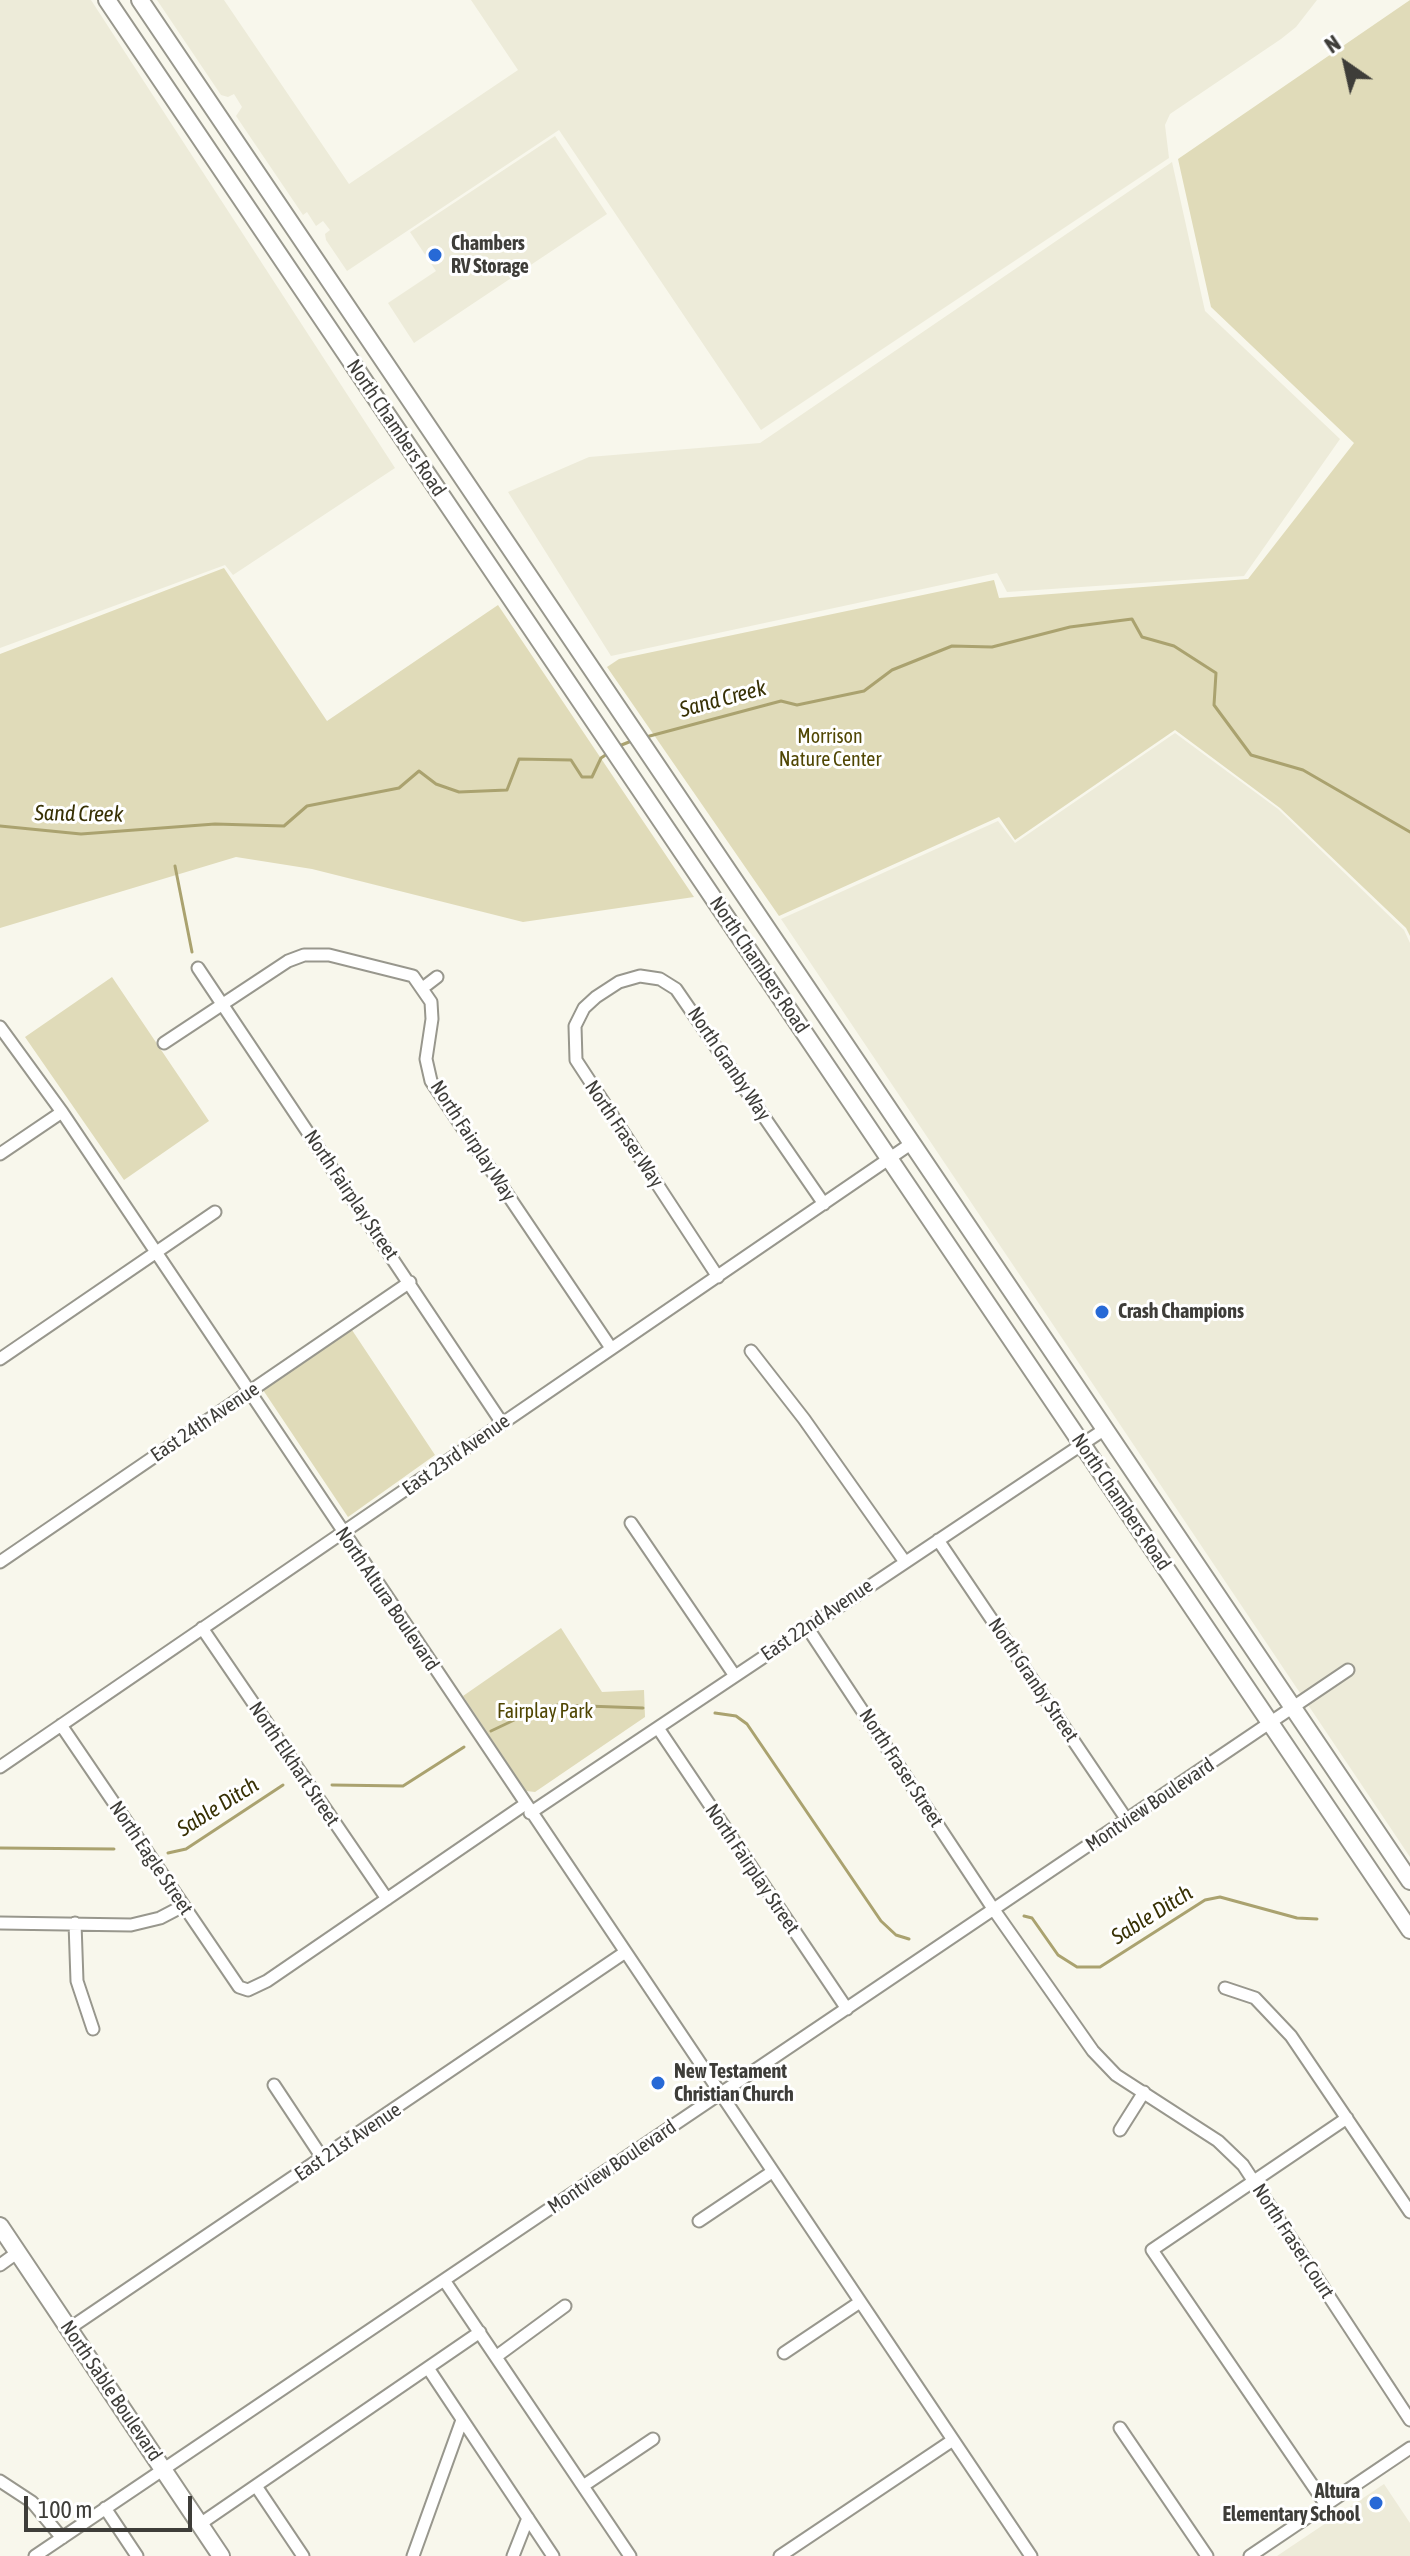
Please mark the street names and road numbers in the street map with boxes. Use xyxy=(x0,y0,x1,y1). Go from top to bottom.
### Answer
street label: North Chambers Road xyxy=(341,355,451,501)
street label: North Chambers Road xyxy=(704,892,814,1038)
street label: North Granby Way xyxy=(682,1003,776,1125)
street label: North Fairplay Way xyxy=(425,1076,521,1206)
street label: North Fraser Way xyxy=(579,1076,669,1192)
street label: North Fairplay Street xyxy=(299,1125,403,1265)
street label: East 24th Avenue xyxy=(146,1377,264,1467)
street label: East 23rd Avenue xyxy=(398,1409,514,1501)
street label: North Chambers Road xyxy=(1066,1429,1176,1575)
street label: North Altura Boulevard xyxy=(330,1522,444,1676)
street label: East 22nd Avenue xyxy=(757,1574,877,1666)
street label: North Granby Street xyxy=(983,1613,1083,1747)
street label: North Elkhart Street xyxy=(244,1697,344,1831)
street label: North Fraser Street xyxy=(854,1704,948,1832)
street label: Montview Boulevard xyxy=(1081,1753,1219,1857)
street label: North Eagle Street xyxy=(104,1796,198,1920)
street label: North Fairplay Street xyxy=(700,1799,804,1939)
street label: East 21st Avenue xyxy=(290,2098,406,2186)
street label: Montview Boulevard xyxy=(543,2115,681,2219)
street label: North Fraser Court xyxy=(1247,2179,1339,2303)
street label: North Sable Boulevard xyxy=(55,2316,167,2466)

